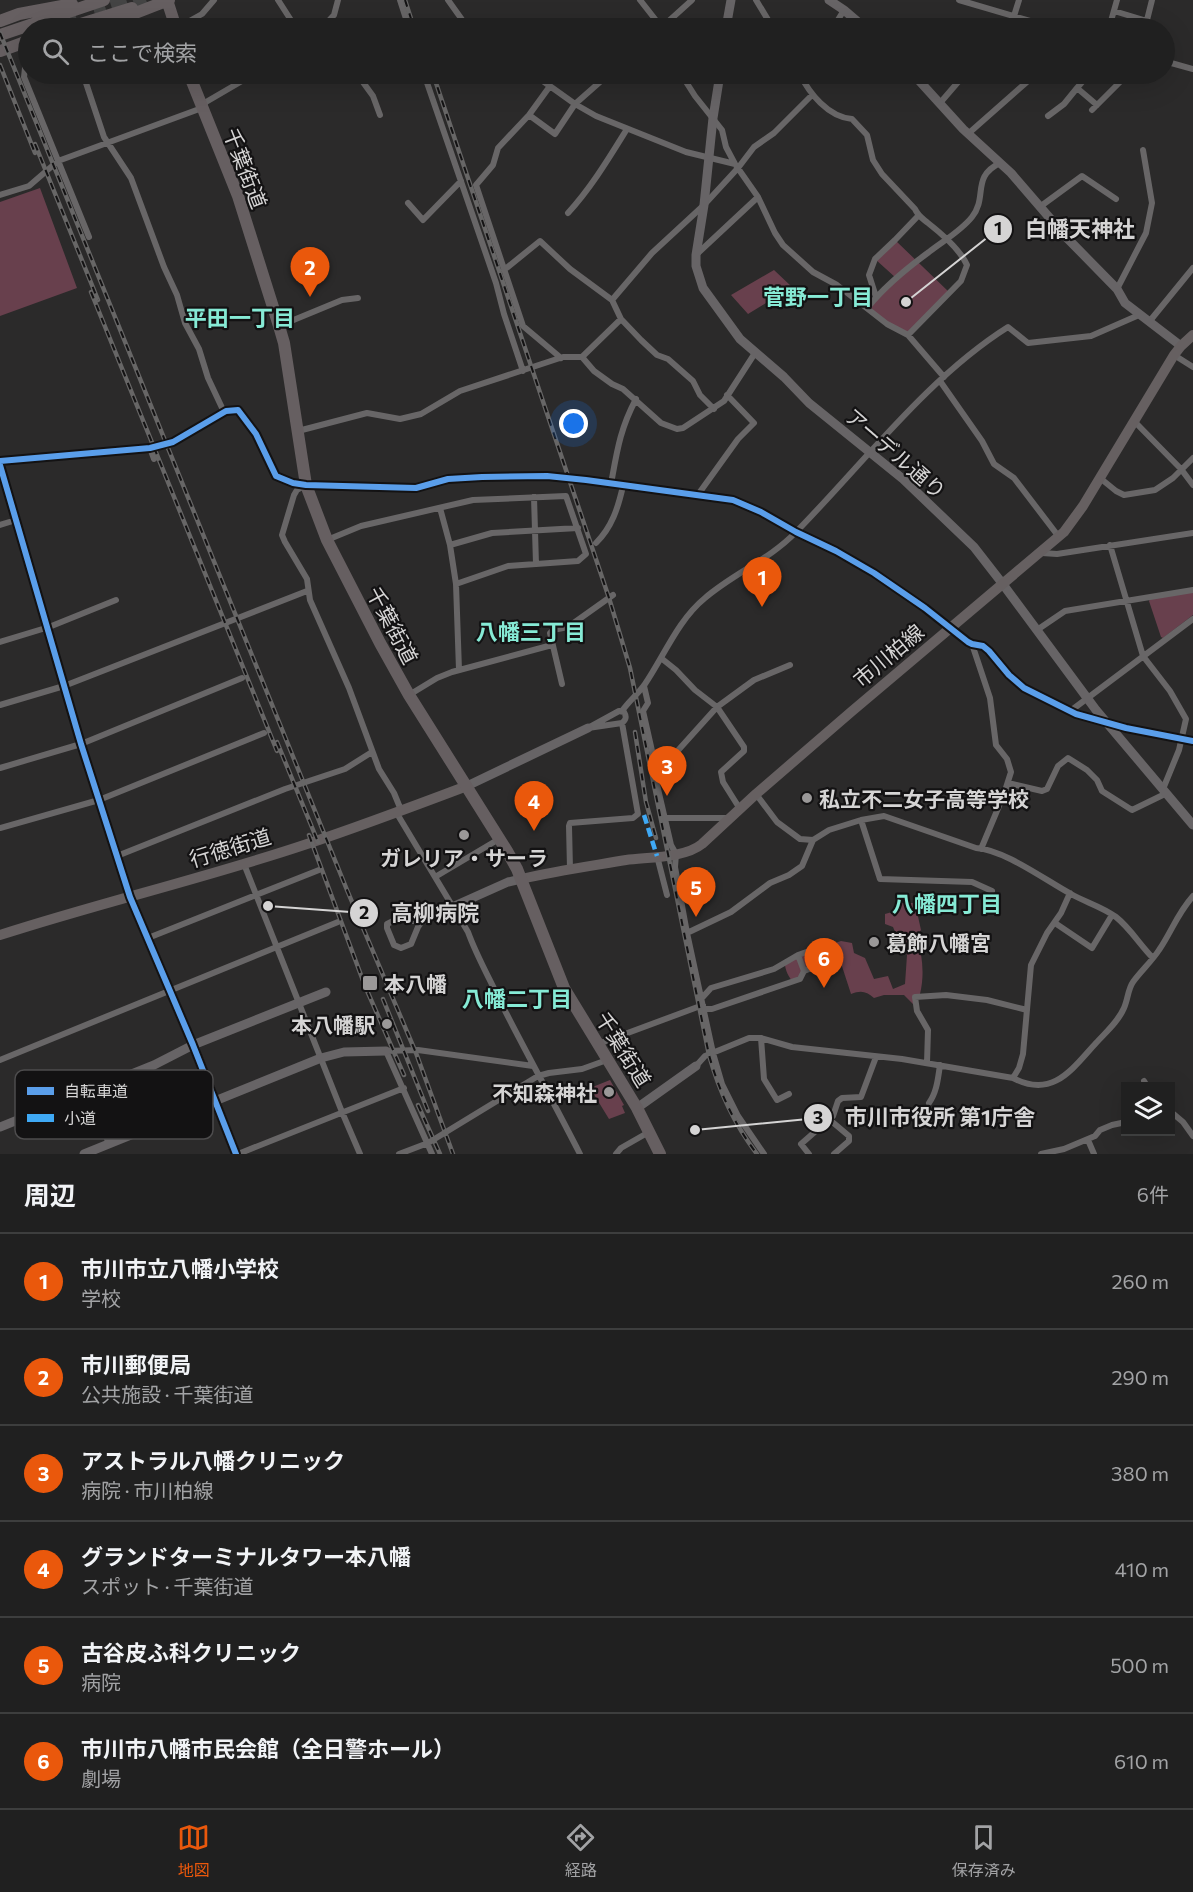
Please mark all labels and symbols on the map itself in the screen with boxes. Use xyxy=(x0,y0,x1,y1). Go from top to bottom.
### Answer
street label: 千葉街道 xyxy=(219,124,273,212)
callout: 白幡天神社 xyxy=(983,209,1147,249)
text: 白幡天神社 xyxy=(1025,215,1135,242)
text: 1 xyxy=(994,217,1002,239)
pin: 2 xyxy=(290,248,330,297)
district label: 菅野一丁目 xyxy=(763,283,873,310)
district label: 平田一丁目 xyxy=(185,304,295,331)
street label: アーデル通り xyxy=(841,403,951,503)
your location xyxy=(559,409,588,438)
pin: 1 xyxy=(742,558,782,607)
street label: 千葉街道 xyxy=(362,582,424,668)
district label: 八幡三丁目 xyxy=(476,618,586,645)
street label: 市川柏線 xyxy=(848,618,928,692)
pin: 3 xyxy=(648,746,686,796)
pin: 4 xyxy=(514,782,554,831)
place label: 私立不二女子高等学校 xyxy=(819,786,1029,811)
marker: 私立不二女子高等学校 xyxy=(800,791,814,805)
street label: 行徳街道 xyxy=(186,823,274,871)
marker: ガレリア・サーラ xyxy=(457,828,471,842)
place label: ガレリア・サーラ xyxy=(380,845,548,870)
pin: 5 xyxy=(676,868,716,917)
district label: 八幡四丁目 xyxy=(892,890,1002,917)
callout: 高柳病院 xyxy=(349,893,491,933)
text: 高柳病院 xyxy=(391,899,479,926)
text: 2 xyxy=(359,901,369,923)
place label: 葛飾八幡宮 xyxy=(886,930,991,955)
marker: 葛飾八幡宮 xyxy=(867,935,881,949)
pin: 6 xyxy=(804,938,844,988)
place label: 本八幡 xyxy=(384,971,447,996)
marker: 本八幡 xyxy=(361,974,379,992)
district label: 八幡二丁目 xyxy=(462,985,572,1012)
street label: 千葉街道 xyxy=(591,1007,657,1091)
place label: 本八幡駅 xyxy=(291,1012,375,1037)
marker: 本八幡駅 xyxy=(380,1017,394,1031)
legend xyxy=(15,1070,213,1139)
place label: 不知森神社 xyxy=(492,1080,597,1105)
text: 自転車道 xyxy=(64,1081,128,1100)
marker: 不知森神社 xyxy=(602,1085,616,1099)
callout: 市川市役所 第1庁舎 xyxy=(803,1098,1047,1138)
text: 市川市役所 第1庁舎 xyxy=(845,1103,1035,1130)
text: 3 xyxy=(813,1106,823,1128)
text: 小道 xyxy=(64,1108,96,1127)

